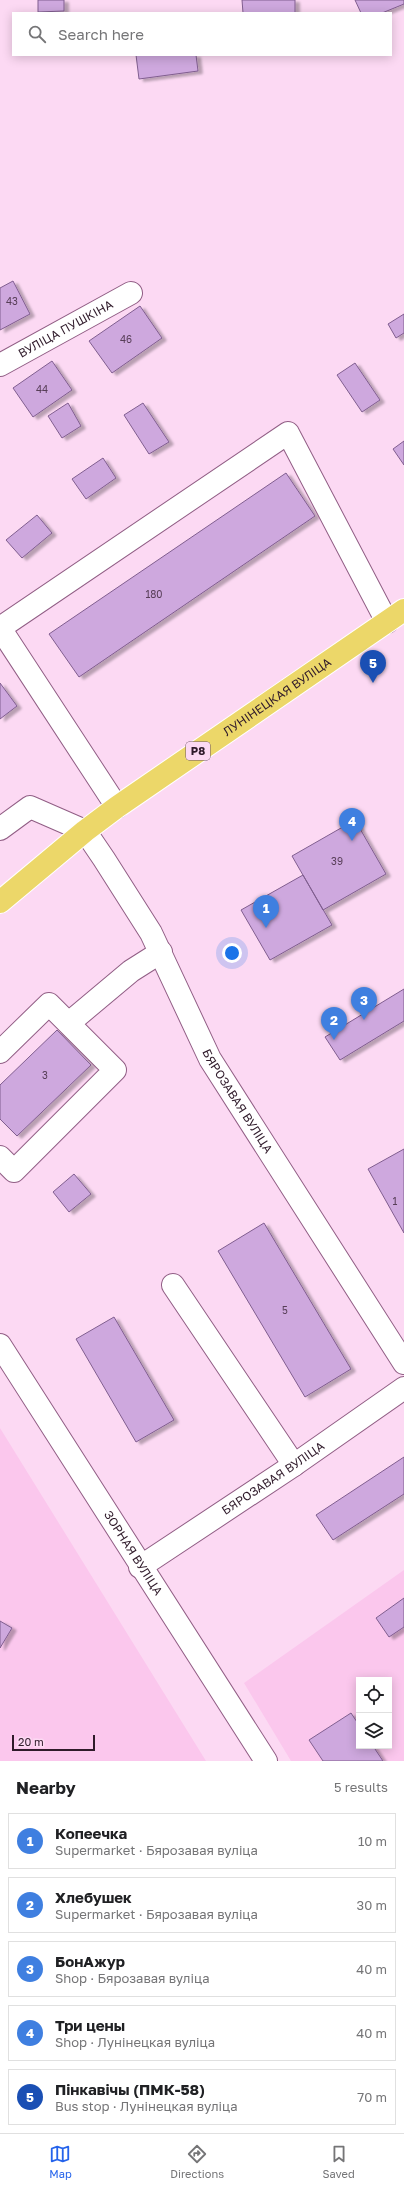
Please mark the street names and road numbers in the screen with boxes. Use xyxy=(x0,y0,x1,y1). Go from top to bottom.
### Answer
street label: ВУЛІЦА ПУШКІНА xyxy=(15,296,116,361)
street label: ЛУНІНЕЦКАЯ ВУЛІЦА xyxy=(220,654,334,739)
road number: Р8 xyxy=(186,742,210,760)
street label: БЯРОЗАВАЯ ВУЛІЦА xyxy=(199,1046,276,1156)
street label: БЯРОЗАВАЯ ВУЛІЦА xyxy=(219,1438,327,1518)
street label: ЗОРНАЯ ВУЛІЦА xyxy=(101,1508,166,1598)

